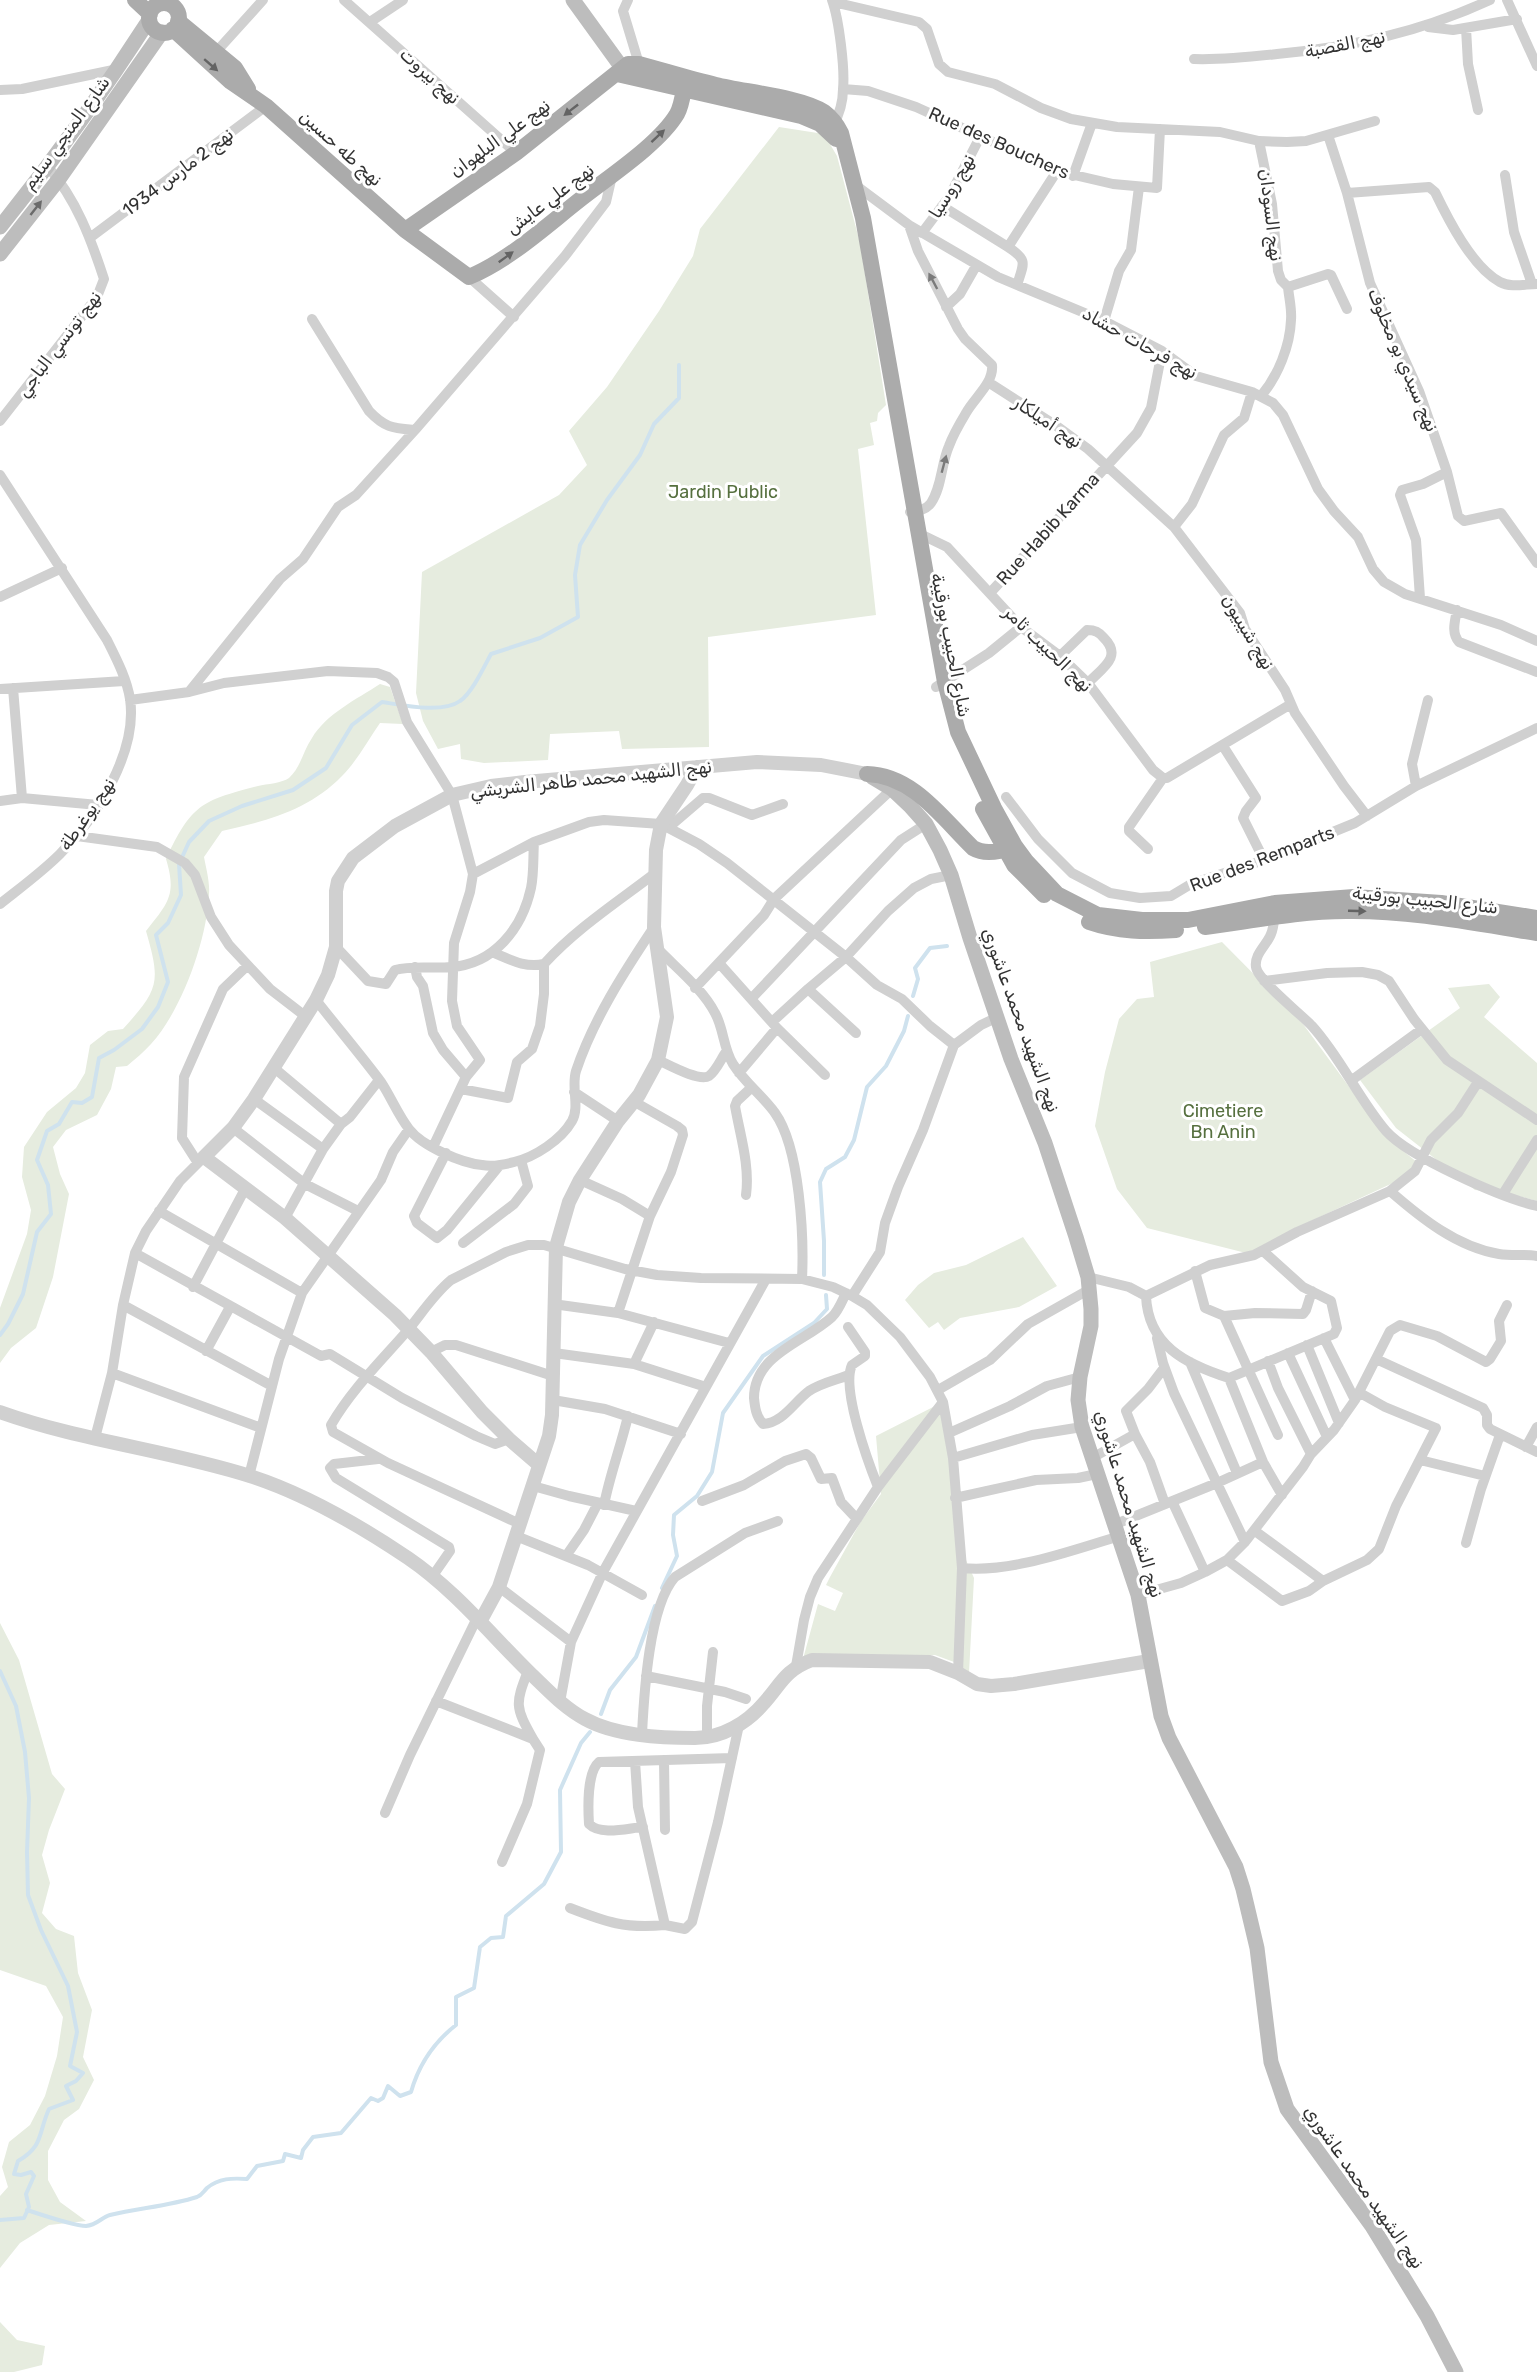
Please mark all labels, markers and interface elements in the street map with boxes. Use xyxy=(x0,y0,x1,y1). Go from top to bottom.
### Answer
street label: نهج القصبة xyxy=(1303,25,1387,64)
street label: نهج بيروت xyxy=(395,43,465,110)
one-way arrow xyxy=(203,58,219,71)
street label: شارع المنجي سليم xyxy=(17,72,116,195)
street label: نهج علي البلهوان xyxy=(445,94,556,184)
street label: Rue des Bouchers xyxy=(925,102,1073,184)
one-way arrow xyxy=(563,103,579,116)
street label: نهج طه حسين xyxy=(294,105,387,192)
street label: نهج 2 مارس 1934 xyxy=(118,123,239,222)
one-way arrow xyxy=(651,129,666,143)
street label: نهج روسيا xyxy=(924,150,981,223)
street label: نهج علي عايش xyxy=(501,159,600,241)
street label: نهج السودان xyxy=(1253,167,1288,263)
one-way arrow xyxy=(30,200,42,216)
one-way arrow xyxy=(497,251,513,263)
one-way arrow xyxy=(928,273,937,290)
street label: نهج سيدي بو مخلوف xyxy=(1362,285,1443,436)
street label: نهج تونسي الباجي xyxy=(12,286,108,403)
street label: نهج فرحات حشاد xyxy=(1078,302,1202,385)
street label: نهج أميلكار xyxy=(1008,391,1086,454)
one-way arrow xyxy=(939,455,949,473)
street label: Rue Habib Karma xyxy=(992,468,1104,590)
park label: Jardin Public xyxy=(668,481,778,503)
street label: شارع الحبيب بورقيبة xyxy=(925,571,976,719)
street label: نهج شيبيون xyxy=(1216,590,1279,674)
street label: نهج الحبيب ثامر xyxy=(998,600,1097,698)
street label: نهج الشهيد محمد طاهر الشريشي xyxy=(469,755,713,805)
street label: نهج يوغرطة xyxy=(54,773,121,855)
street label: Rue des Remparts xyxy=(1187,821,1337,897)
street label: شارع الحبيب بورقيبة xyxy=(1351,881,1499,920)
one-way arrow xyxy=(1348,906,1367,916)
street label: نهج الشهيد محمد عاشوري xyxy=(976,925,1065,1116)
park label: Cimetiere Bn Anin xyxy=(1183,1100,1263,1143)
street label: نهج الشهيد محمد عاشوري xyxy=(1089,1408,1168,1601)
street label: نهج الشهيد محمد عاشوري xyxy=(1298,2101,1429,2274)

